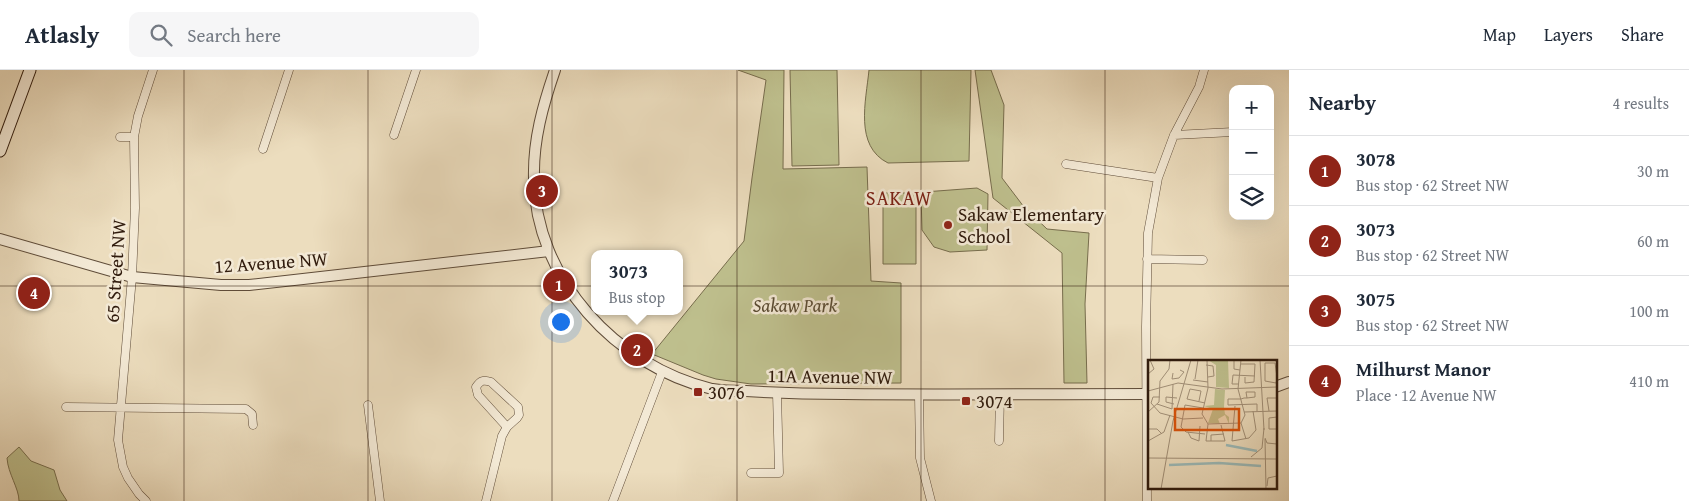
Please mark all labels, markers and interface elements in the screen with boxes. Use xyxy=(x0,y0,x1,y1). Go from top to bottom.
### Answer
search box xyxy=(129,12,479,57)
text: Atlasly xyxy=(25,17,99,52)
icon: search xyxy=(147,21,175,49)
text: Search here xyxy=(187,21,281,49)
text: Map xyxy=(1483,21,1516,48)
text: Layers xyxy=(1544,21,1593,48)
text: Share xyxy=(1621,21,1664,48)
map controls xyxy=(1229,85,1274,220)
button: + xyxy=(1229,85,1274,130)
text: Nearby xyxy=(1309,87,1376,118)
text: 4 results xyxy=(1612,91,1669,115)
button: − xyxy=(1229,130,1274,175)
text: 3078 xyxy=(1356,145,1395,173)
text: 1 xyxy=(1321,159,1329,183)
text: 30 m xyxy=(1637,159,1669,183)
pin: 3 xyxy=(526,172,558,210)
text: Bus stop · 62 Street NW xyxy=(1356,173,1509,197)
button: layers xyxy=(1229,175,1274,220)
district label: SAKAW xyxy=(866,183,932,212)
place label: Sakaw Elementary School xyxy=(958,200,1105,250)
text: 3073 xyxy=(1356,215,1395,243)
street label: 65 Street NW xyxy=(97,218,133,324)
marker: Sakaw Elementary School xyxy=(942,219,954,231)
text: 2 xyxy=(1321,229,1329,253)
text: 60 m xyxy=(1637,229,1669,253)
text: Bus stop · 62 Street NW xyxy=(1356,243,1509,267)
street label: 12 Avenue NW xyxy=(213,244,329,280)
popup xyxy=(591,250,683,315)
text: 3073 xyxy=(609,257,648,285)
pin: 1 xyxy=(543,266,575,304)
pin: 4 xyxy=(18,274,50,312)
text: Bus stop xyxy=(609,285,665,309)
text: 3075 xyxy=(1356,285,1395,313)
park label: Sakaw Park xyxy=(753,291,837,319)
text: 3 xyxy=(1321,299,1329,323)
text: 100 m xyxy=(1629,299,1669,323)
your location xyxy=(548,309,574,335)
text: Bus stop · 62 Street NW xyxy=(1356,313,1509,337)
pin: 2 xyxy=(621,331,653,369)
text: Milhurst Manor xyxy=(1356,355,1491,383)
inset map xyxy=(1148,360,1276,488)
street label: 11A Avenue NW xyxy=(767,361,893,391)
text: 4 xyxy=(1321,369,1329,393)
text: 410 m xyxy=(1629,369,1669,393)
place label: 3076 xyxy=(708,378,745,406)
text: Place · 12 Avenue NW xyxy=(1356,383,1497,407)
marker: 3076 xyxy=(692,386,704,398)
place label: 3074 xyxy=(976,387,1013,415)
marker: 3074 xyxy=(960,395,972,407)

